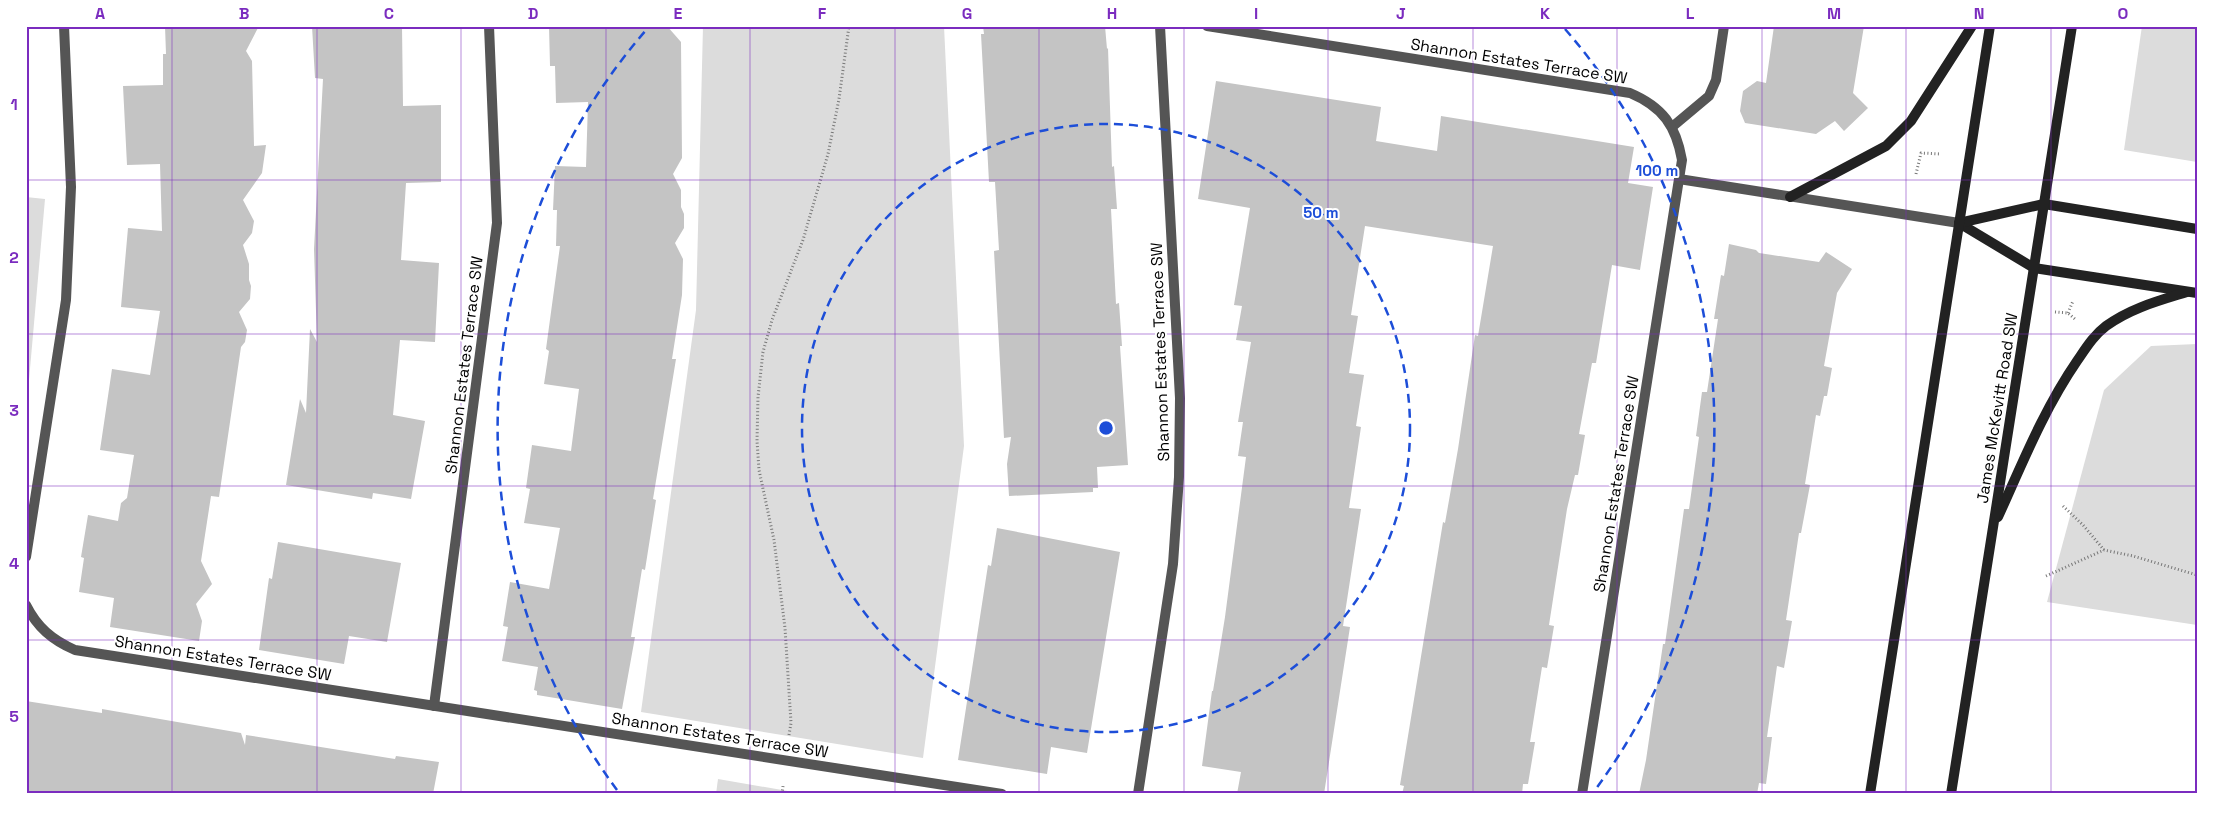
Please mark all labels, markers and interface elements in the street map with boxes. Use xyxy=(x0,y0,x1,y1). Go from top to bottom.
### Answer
text: A xyxy=(95,3,105,24)
text: B xyxy=(239,3,249,24)
text: C xyxy=(384,3,394,24)
text: D xyxy=(528,3,538,24)
text: E xyxy=(674,3,683,24)
text: F xyxy=(818,3,827,24)
text: G xyxy=(962,3,972,24)
text: H xyxy=(1107,3,1117,24)
text: I xyxy=(1254,3,1258,24)
text: J xyxy=(1396,3,1406,24)
text: K xyxy=(1540,3,1550,24)
text: L xyxy=(1686,3,1695,24)
text: M xyxy=(1827,3,1841,24)
text: N xyxy=(1974,3,1984,24)
text: O xyxy=(2118,3,2129,24)
street label: Shannon Estates Terrace SW xyxy=(1409,33,1629,89)
text: 1 xyxy=(10,94,18,115)
text: 100 m xyxy=(1636,161,1678,180)
text: 50 m xyxy=(1303,203,1339,222)
street label: Shannon Estates Terrace SW xyxy=(1146,242,1174,462)
text: 2 xyxy=(9,247,19,268)
street label: Shannon Estates Terrace SW xyxy=(440,255,488,475)
street label: James McKevitt Road SW xyxy=(1972,311,2022,505)
street label: Shannon Estates Terrace SW xyxy=(1588,374,1644,594)
text: 3 xyxy=(9,400,19,421)
centre of rings xyxy=(1097,419,1115,437)
text: 4 xyxy=(9,553,19,574)
street label: Shannon Estates Terrace SW xyxy=(113,630,333,686)
text: 5 xyxy=(9,706,19,727)
street label: Shannon Estates Terrace SW xyxy=(610,707,830,763)

